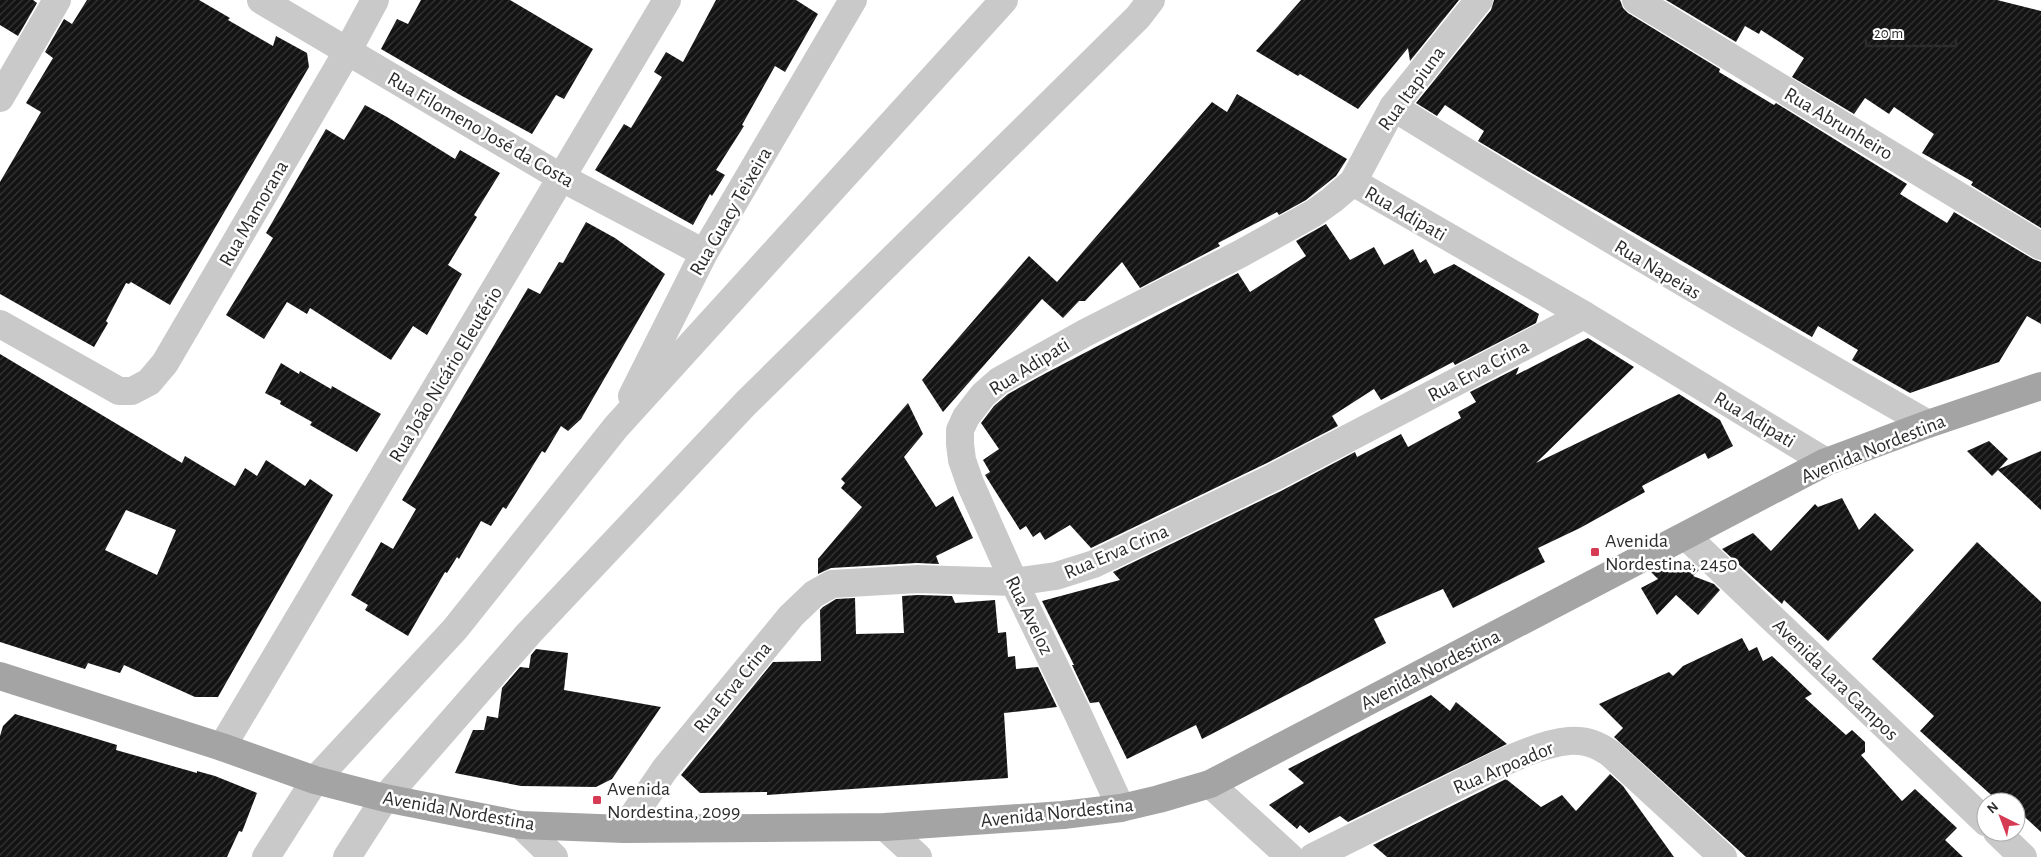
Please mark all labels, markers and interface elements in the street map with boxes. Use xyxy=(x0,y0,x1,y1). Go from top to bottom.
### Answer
scale bar xyxy=(1866,15,1956,47)
text: 20 m xyxy=(1874,26,1903,41)
street label: Rua Itapiuna xyxy=(1375,43,1449,134)
street label: Rua Filomeno José da Costa xyxy=(384,68,577,191)
street label: Rua Abrunheiro xyxy=(1781,84,1896,164)
street label: Rua Guacy Teixeira xyxy=(686,144,776,279)
street label: Rua Mamorana xyxy=(216,157,292,270)
street label: Rua Adipati xyxy=(1361,183,1450,245)
street label: Rua Napeias xyxy=(1611,236,1704,303)
street label: Rua João Nicário Eleutério xyxy=(385,283,506,466)
street label: Rua Adipati xyxy=(986,334,1073,399)
street label: Rua Erva Crina xyxy=(1425,336,1532,406)
street label: Rua Adipati xyxy=(1711,388,1798,452)
street label: Avenida Nordestina xyxy=(1798,411,1948,487)
street label: Rua Erva Crina xyxy=(1061,521,1171,583)
place label: Avenida Nordestina, 2450 xyxy=(1605,531,1738,574)
marker: Avenida Nordestina, 2450 xyxy=(1589,546,1601,558)
street label: Rua Aveloz xyxy=(1002,573,1057,658)
street label: Avenida Lara Campos xyxy=(1769,615,1902,744)
street label: Avenida Nordestina xyxy=(1357,626,1503,714)
street label: Rua Erva Crina xyxy=(690,638,776,737)
street label: Rua Arpoador xyxy=(1450,738,1557,798)
place label: Avenida Nordestina, 2099 xyxy=(607,779,740,822)
street label: Avenida Nordestina xyxy=(381,788,536,834)
north arrow xyxy=(1976,792,2026,842)
marker: Avenida Nordestina, 2099 xyxy=(591,794,603,806)
street label: Avenida Nordestina xyxy=(980,795,1135,831)
text: N xyxy=(1985,800,2001,817)

